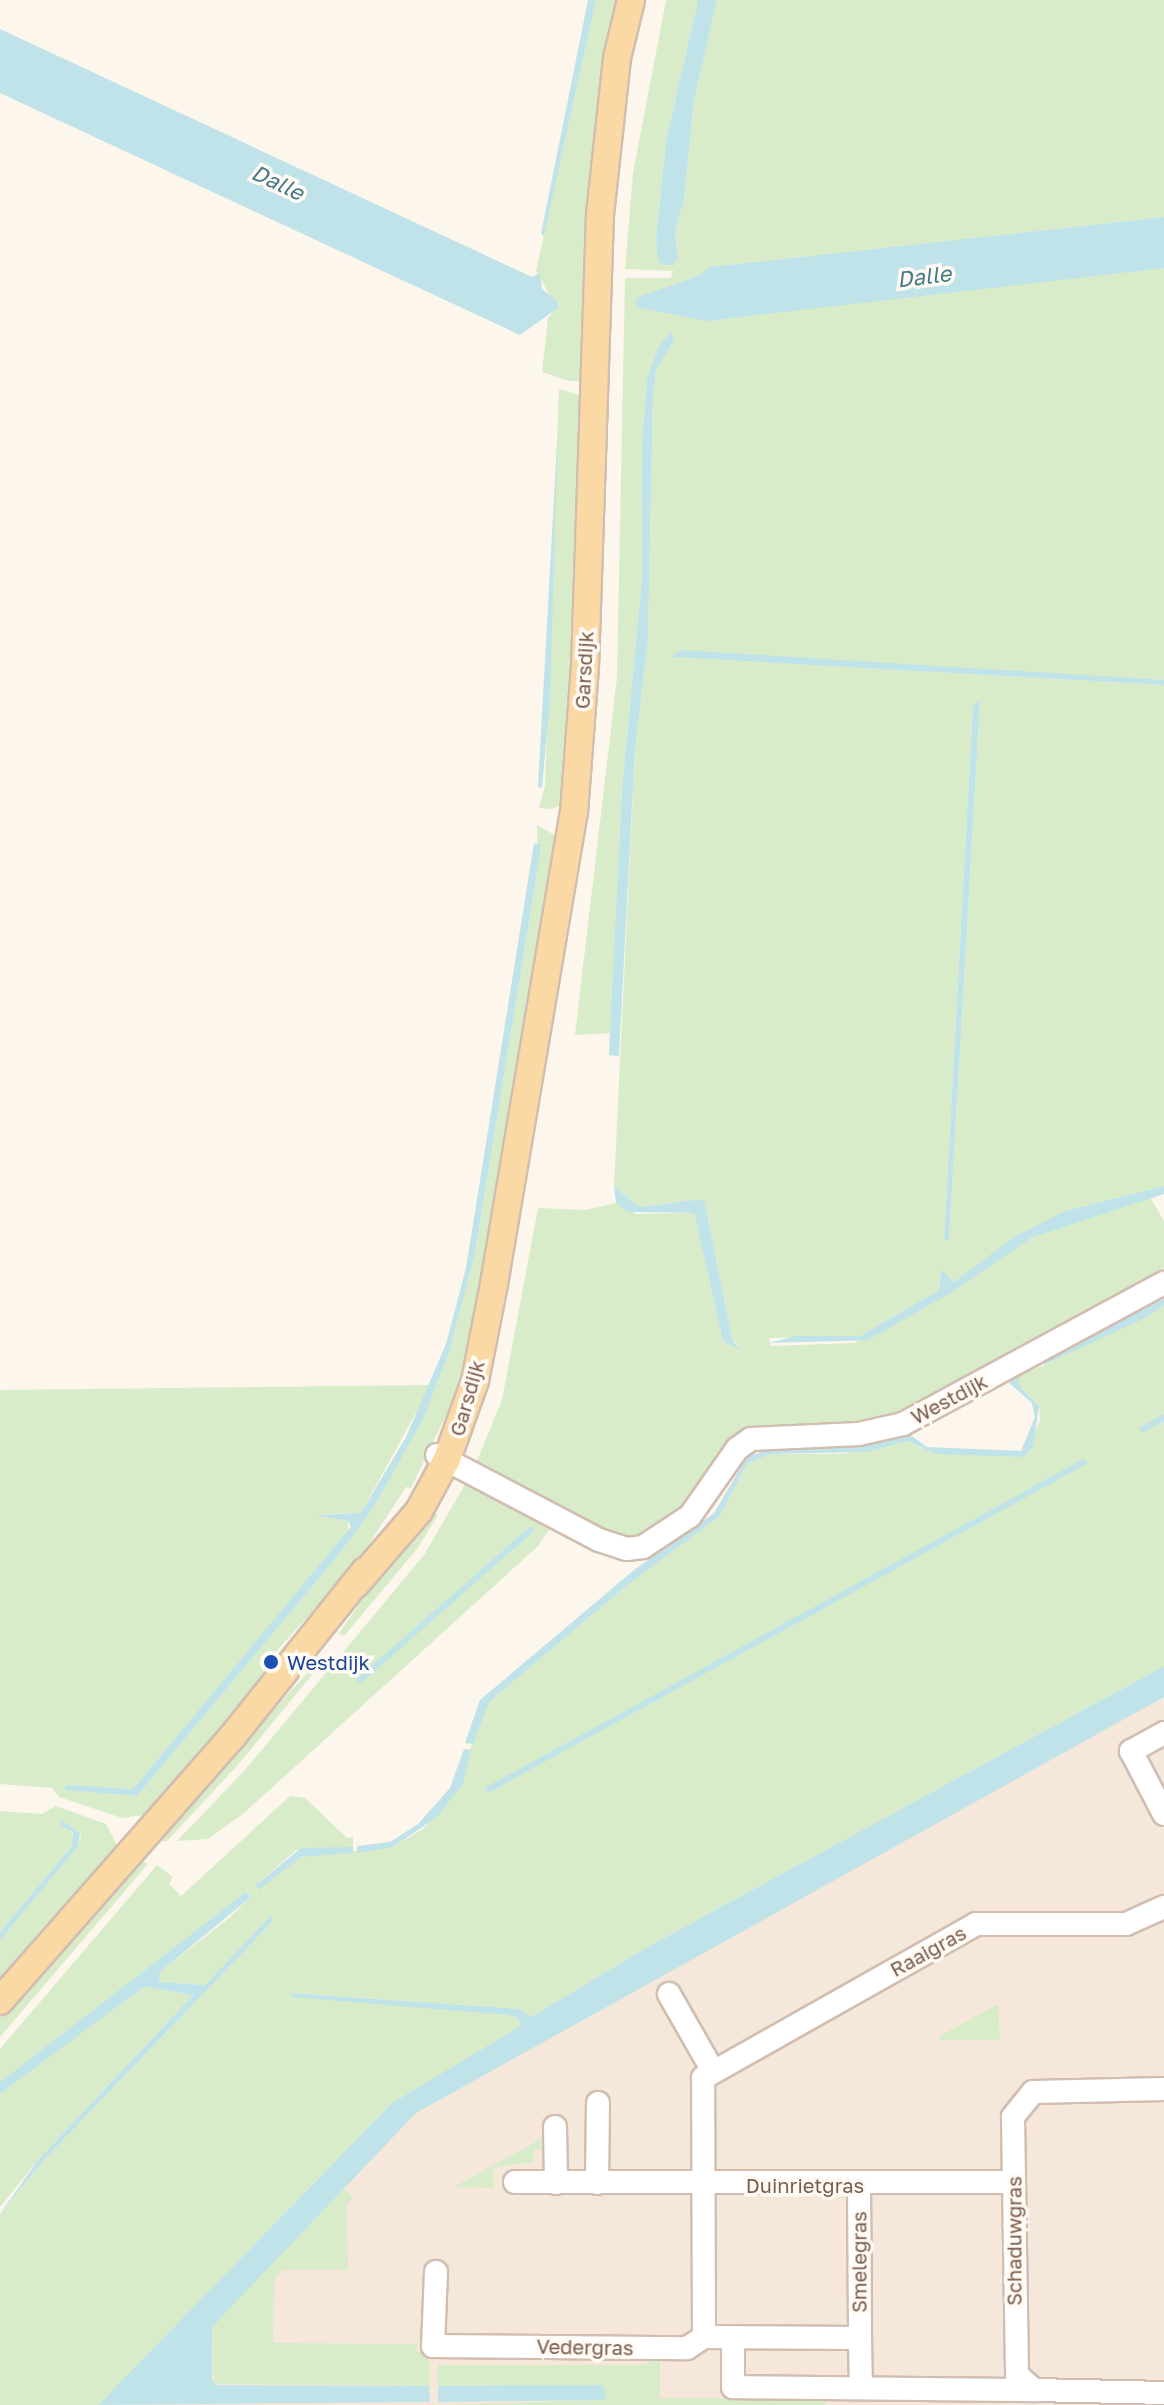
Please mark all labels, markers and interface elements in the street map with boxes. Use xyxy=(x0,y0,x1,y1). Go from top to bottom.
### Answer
water label: Dalle xyxy=(248,159,308,205)
water label: Dalle xyxy=(895,260,953,292)
street label: Garsdijk xyxy=(570,630,598,710)
street label: Garsdijk xyxy=(445,1357,489,1439)
street label: Westdijk xyxy=(907,1369,991,1429)
place label: Westdijk xyxy=(287,1650,370,1674)
marker: Westdijk xyxy=(262,1653,280,1671)
street label: Raaigras xyxy=(886,1920,970,1982)
street label: Duinrietgras xyxy=(746,2173,864,2197)
street label: Schaduwgras xyxy=(1002,2176,1026,2306)
street label: Smelegras xyxy=(847,2211,871,2313)
street label: Vedergras xyxy=(536,2334,634,2360)

